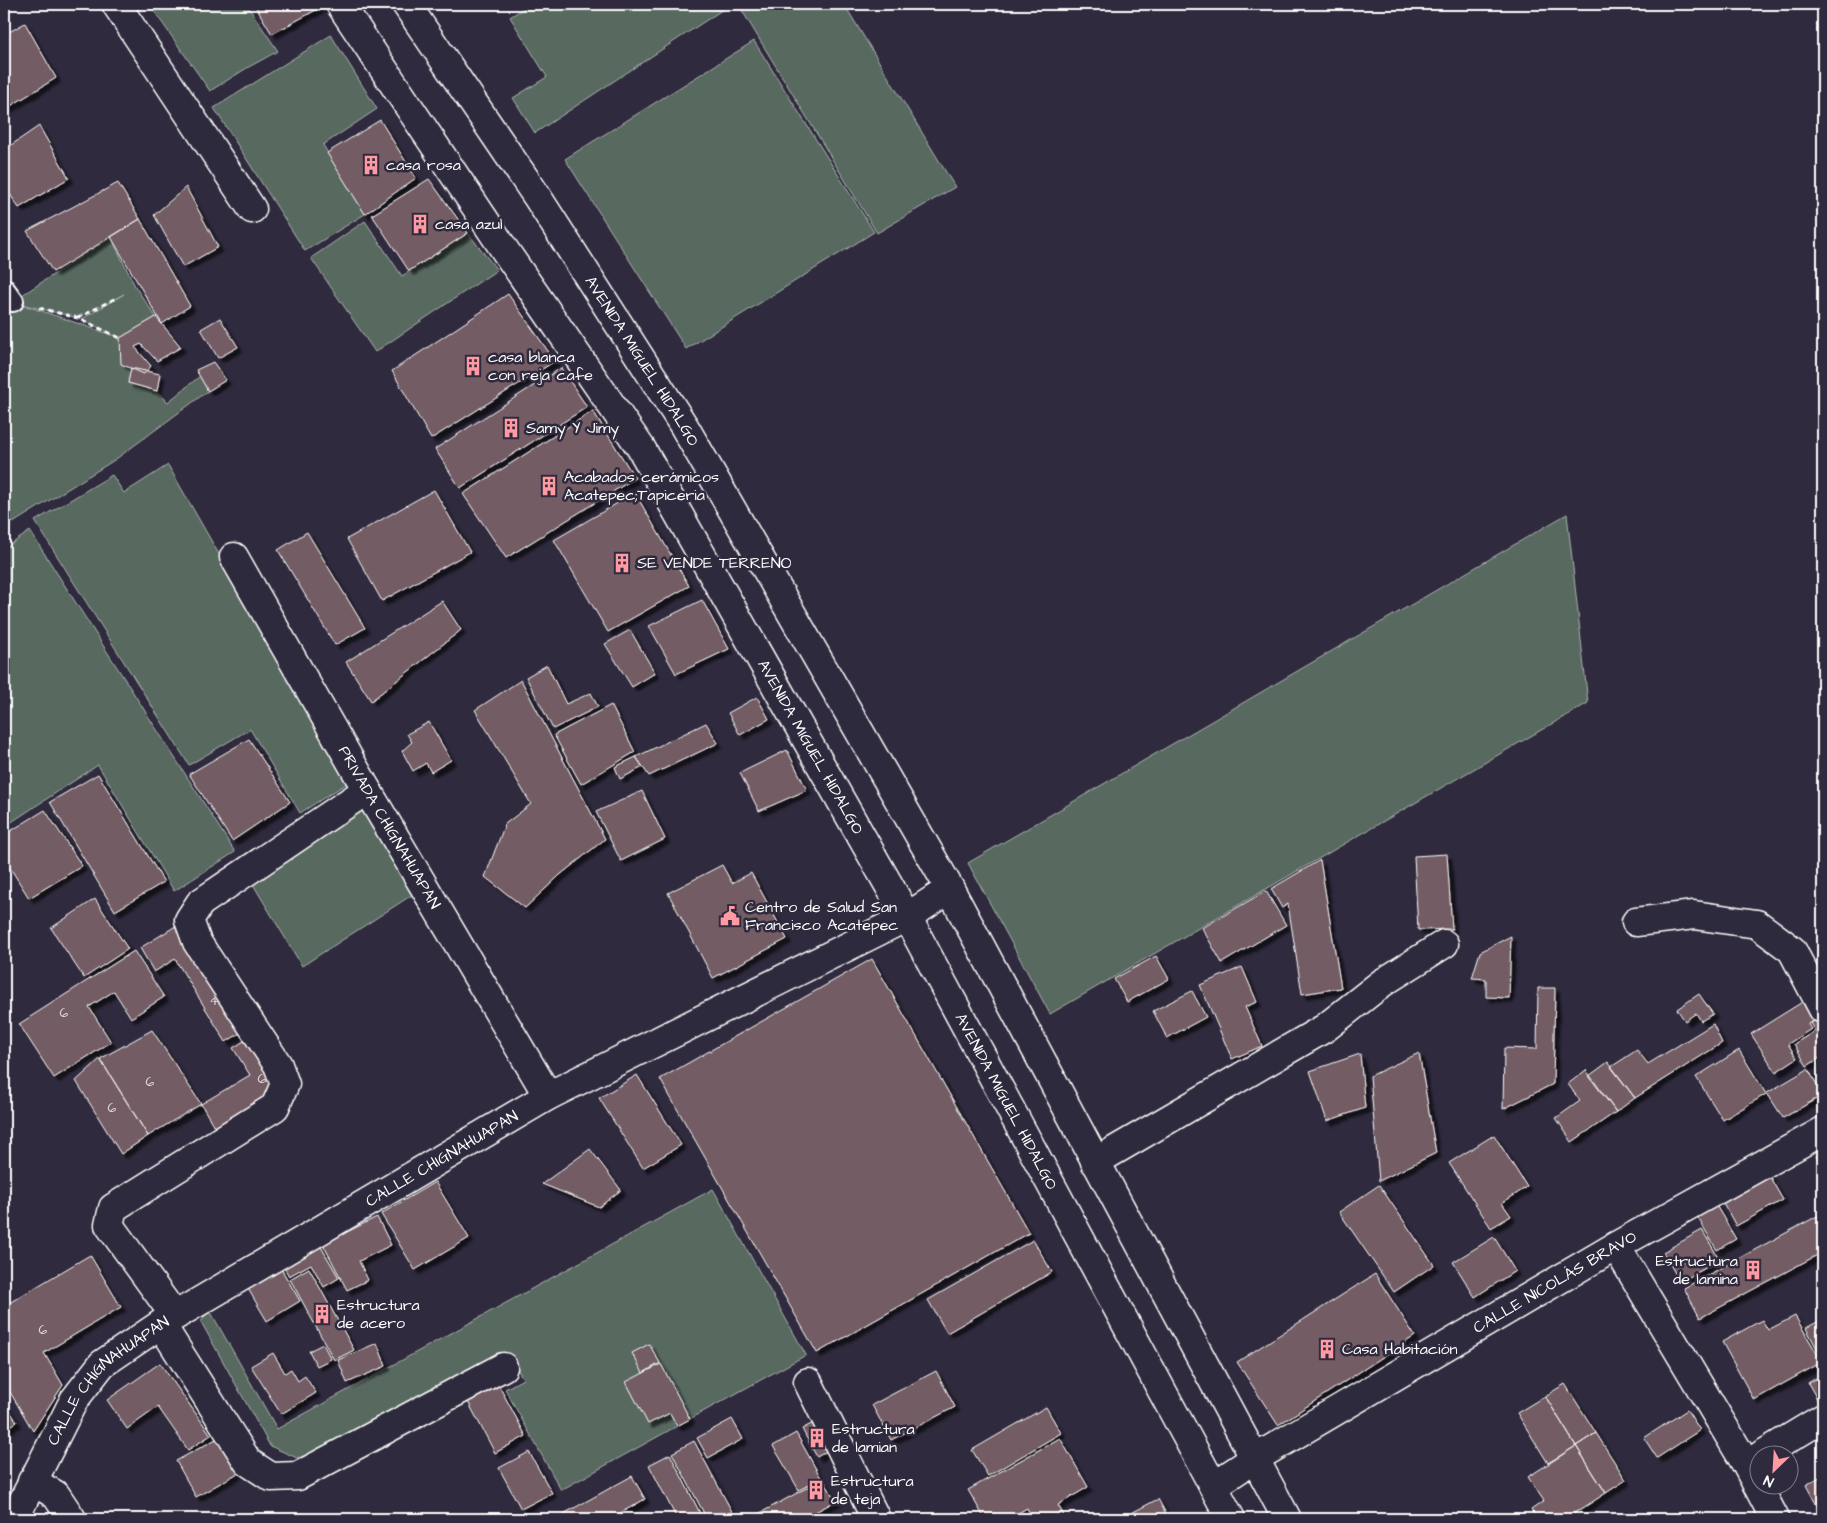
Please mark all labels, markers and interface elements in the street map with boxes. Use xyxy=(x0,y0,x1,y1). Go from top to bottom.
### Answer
building icon: casa rosa xyxy=(360,154,382,176)
place label: casa rosa xyxy=(386,154,461,176)
building icon: casa azul xyxy=(409,213,431,235)
place label: casa azul xyxy=(435,213,503,235)
street label: AVENIDA MIGUEL HIDALGO xyxy=(580,272,704,450)
place label: casa blanca con reja cafe xyxy=(488,346,593,386)
building icon: casa blanca con reja cafe xyxy=(462,355,484,377)
building icon: Samy Y Jimy xyxy=(500,417,522,439)
place label: Samy Y Jimy xyxy=(526,417,619,440)
place label: Acabados cerámicos Acatepec;Tapiceria xyxy=(564,466,719,506)
building icon: Acabados cerámicos Acatepec;Tapiceria xyxy=(538,475,560,497)
building icon: SE VENDE TERRENO xyxy=(611,552,633,574)
place label: SE VENDE TERRENO xyxy=(637,552,792,574)
street label: AVENIDA MIGUEL HIDALGO xyxy=(752,656,869,838)
street label: PRIVADA CHIGNAHUAPAN xyxy=(333,742,446,913)
place label: Centro de Salud San Francisco Acatepec xyxy=(745,896,898,936)
public building icon: Centro de Salud San Francisco Acatepec xyxy=(719,905,741,927)
house number: 4 xyxy=(209,991,219,1011)
house number: 6 xyxy=(60,1003,69,1023)
street label: AVENIDA MIGUEL HIDALGO xyxy=(950,1009,1063,1194)
house number: 6 xyxy=(258,1069,267,1089)
house number: 6 xyxy=(146,1072,155,1092)
house number: 6 xyxy=(108,1098,117,1118)
street label: CALLE CHIGNAHUAPAN xyxy=(361,1105,522,1212)
street label: CALLE NICOLÁS BRAVO xyxy=(1469,1226,1641,1339)
place label: Estructura de lamina xyxy=(1655,1250,1738,1290)
building icon: Estructura de lamina xyxy=(1742,1259,1764,1281)
place label: Estructura de acero xyxy=(337,1294,420,1334)
building icon: Estructura de acero xyxy=(311,1303,333,1325)
street label: CALLE CHIGNAHUAPAN xyxy=(42,1311,173,1449)
house number: 6 xyxy=(39,1320,48,1340)
building icon: Casa Habitación xyxy=(1316,1338,1338,1360)
place label: Casa Habitación xyxy=(1342,1338,1457,1360)
place label: Estructura de lamian xyxy=(832,1418,915,1458)
building icon: Estructura de lamian xyxy=(806,1427,828,1449)
north arrow xyxy=(1750,1446,1800,1496)
place label: Estructura de teja xyxy=(831,1470,914,1510)
text: N xyxy=(1761,1470,1777,1492)
building icon: Estructura de teja xyxy=(805,1479,827,1501)

